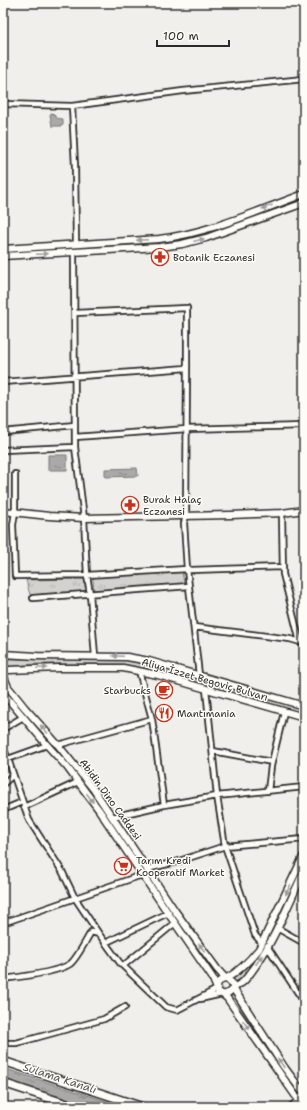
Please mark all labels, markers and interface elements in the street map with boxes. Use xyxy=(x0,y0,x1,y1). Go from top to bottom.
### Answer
scale bar xyxy=(157,22,229,48)
text: 100 m xyxy=(163,28,199,44)
one-way arrow xyxy=(261,205,273,211)
one-way arrow xyxy=(136,237,148,244)
one-way arrow xyxy=(193,237,205,243)
pharmacy icon: Botanik Eczanesi xyxy=(150,247,170,267)
one-way arrow xyxy=(36,251,49,257)
place label: Botanik Eczanesi xyxy=(173,251,255,264)
place label: Burak Halaç Eczanesi xyxy=(143,493,202,518)
pharmacy icon: Burak Halaç Eczanesi xyxy=(120,495,140,515)
one-way arrow xyxy=(112,653,124,660)
street label: Aliya İzzet Begoviç Bulvarı xyxy=(140,655,270,704)
one-way arrow xyxy=(36,665,49,671)
cafe icon: Starbucks xyxy=(154,680,174,700)
place label: Starbucks xyxy=(104,684,151,697)
restaurant icon: Mantımania xyxy=(154,703,174,723)
place label: Mantımania xyxy=(177,707,236,720)
one-way arrow xyxy=(40,725,49,734)
street label: Abidin Dino Caddesi xyxy=(77,756,144,842)
one-way arrow xyxy=(86,793,95,804)
place label: Tarım Kredi Kooperatif Market xyxy=(136,854,225,879)
supermarket icon: Tarım Kredi Kooperatif Market xyxy=(113,856,133,876)
one-way arrow xyxy=(285,884,291,896)
one-way arrow xyxy=(198,943,206,953)
one-way arrow xyxy=(255,955,263,966)
one-way arrow xyxy=(242,1020,250,1030)
one-way arrow xyxy=(277,1058,285,1068)
water label: Sulama Kanalı xyxy=(21,1060,98,1097)

